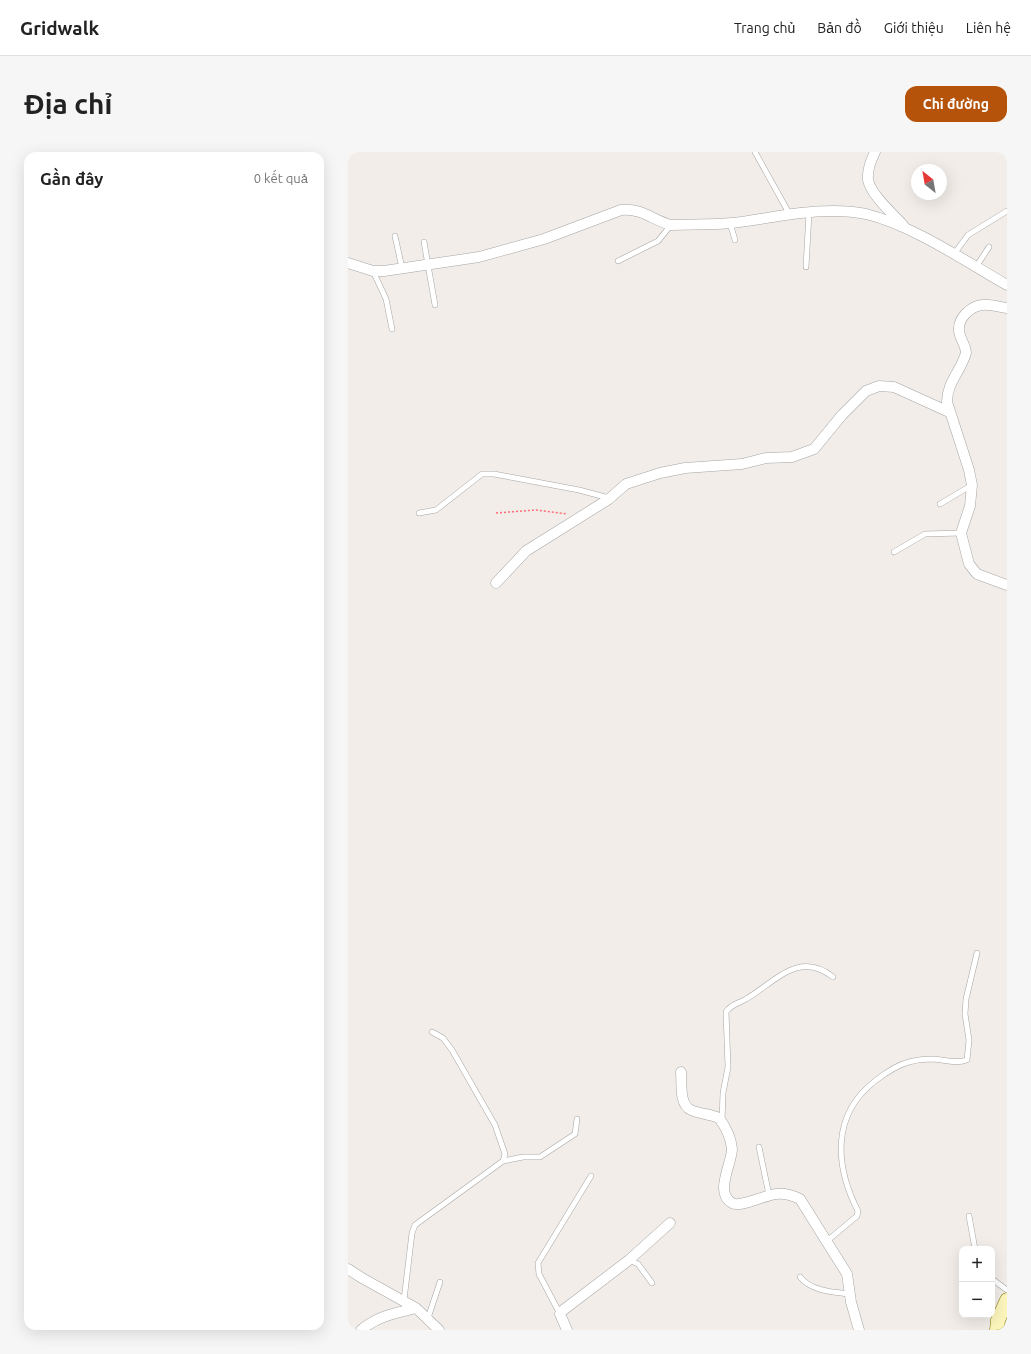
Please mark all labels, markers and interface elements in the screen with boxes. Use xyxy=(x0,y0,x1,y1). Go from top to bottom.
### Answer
text: Gridwalk xyxy=(20,17,99,39)
text: Trang chủ xyxy=(734,20,795,36)
text: Bản đồ xyxy=(817,20,862,36)
text: Giới thiệu xyxy=(884,20,944,36)
text: Liên hệ xyxy=(966,20,1011,36)
button: Chỉ đường xyxy=(905,86,1007,122)
text: Địa chỉ xyxy=(24,88,112,119)
north arrow xyxy=(911,164,947,200)
text: Gần đây xyxy=(40,169,103,188)
text: 0 kết quả xyxy=(254,171,308,185)
map controls xyxy=(959,1246,995,1318)
button: + xyxy=(959,1246,995,1282)
button: − xyxy=(959,1282,995,1318)

